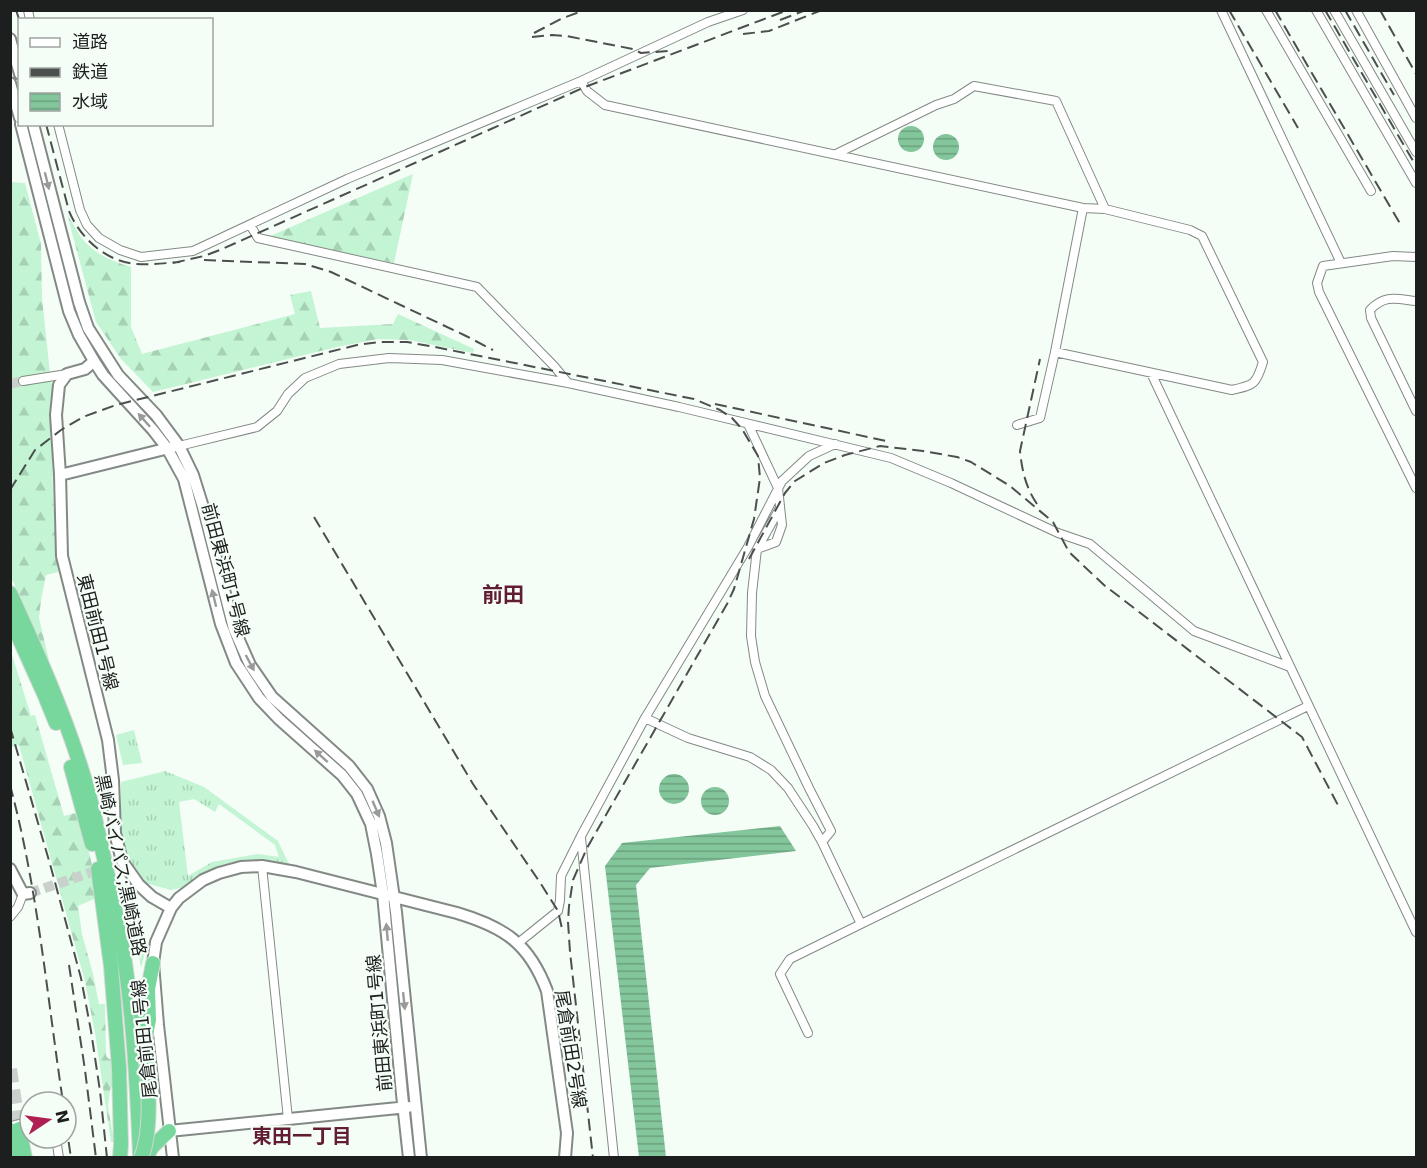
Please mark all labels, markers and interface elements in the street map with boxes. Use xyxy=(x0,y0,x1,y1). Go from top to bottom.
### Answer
legend xyxy=(18,18,213,126)
text: 道路 xyxy=(72,31,108,52)
text: 鉄道 xyxy=(72,61,108,82)
text: 水域 xyxy=(72,91,108,112)
one-way arrow xyxy=(43,172,53,190)
one-way arrow xyxy=(138,413,151,428)
street label: 前田東浜町1号線 xyxy=(198,501,254,639)
street label: 東田前田1号線 xyxy=(73,572,123,692)
district label: 前田 xyxy=(482,583,524,607)
one-way arrow xyxy=(209,589,219,608)
one-way arrow xyxy=(245,654,255,671)
one-way arrow xyxy=(314,750,329,763)
street label: 黒崎バイパス;黒崎道路 xyxy=(91,772,151,958)
one-way arrow xyxy=(371,800,381,818)
one-way arrow xyxy=(382,923,392,942)
street label: 前田東浜町1号線 xyxy=(363,954,395,1092)
street label: 尾倉前田1号線 xyxy=(127,979,161,1099)
street label: 尾倉前田2号線 xyxy=(551,988,591,1110)
one-way arrow xyxy=(399,991,409,1010)
north arrow xyxy=(18,1090,78,1150)
text: N xyxy=(51,1108,73,1125)
district label: 東田一丁目 xyxy=(252,1124,352,1148)

